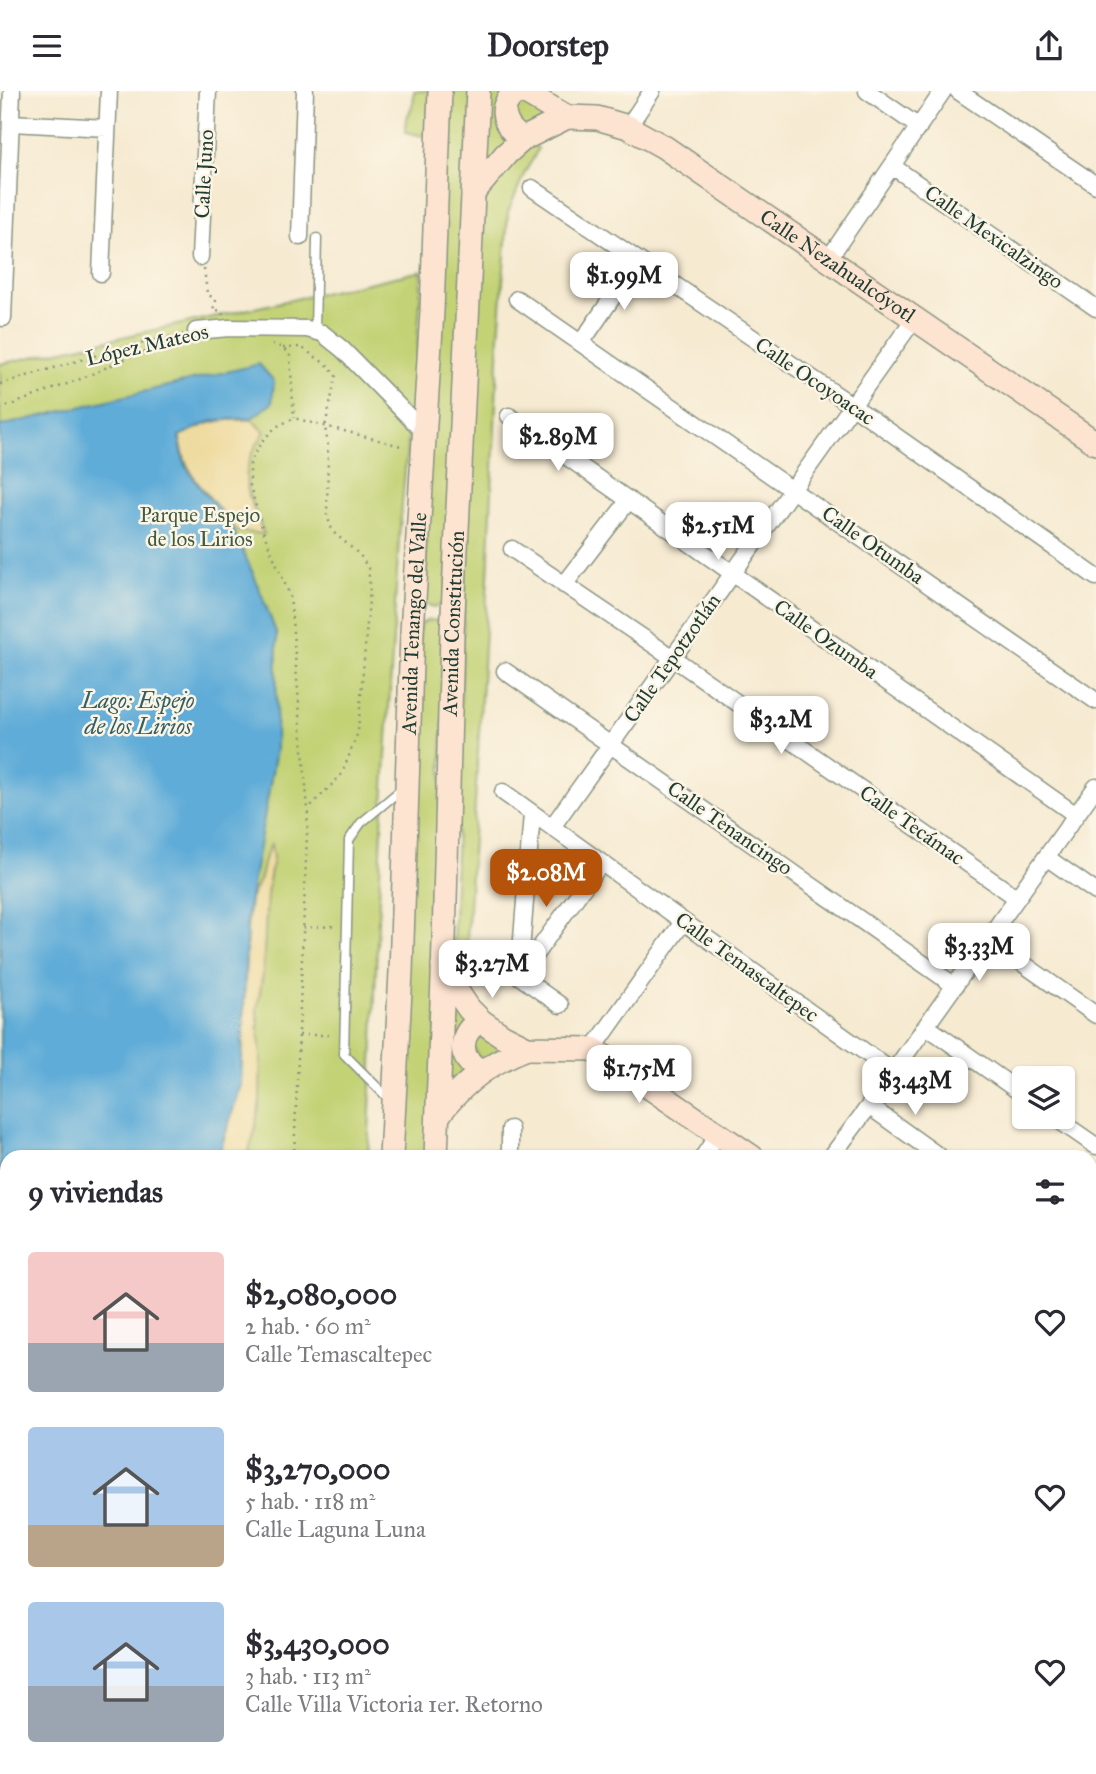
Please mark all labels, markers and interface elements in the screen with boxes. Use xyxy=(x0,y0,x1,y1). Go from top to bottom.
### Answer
text: Doorstep xyxy=(487,26,609,65)
icon: menu xyxy=(28,27,66,65)
icon: share xyxy=(1030,27,1068,65)
street label: Calle Juno xyxy=(189,129,219,219)
street label: Calle Mexicalzingo xyxy=(919,179,1069,295)
street label: Calle Nezahualcóyotl xyxy=(755,204,921,329)
pin: $1.99M xyxy=(567,253,681,312)
text: $1.99M xyxy=(586,261,662,289)
street label: López Mateos xyxy=(83,318,211,372)
street label: Calle Ocoyoacac xyxy=(750,331,880,431)
pin: $2.89M xyxy=(501,413,615,473)
text: $2.89M xyxy=(519,422,597,450)
street label: Calle Otumba xyxy=(817,500,929,590)
park label: Parque Espejo de los Lirios xyxy=(140,502,261,552)
pin: $2.51M xyxy=(661,503,775,562)
street label: Avenida Tenango del Valle xyxy=(396,511,432,736)
text: $2.51M xyxy=(681,511,755,539)
street label: Avenida Constitución xyxy=(437,530,470,717)
street label: Calle Tepotzotlán xyxy=(618,588,726,728)
street label: Calle Ozumba xyxy=(769,594,883,684)
water label: Lago: Espejo de los Lirios xyxy=(80,686,195,740)
pin: $3.2M xyxy=(732,697,830,756)
text: $3.2M xyxy=(750,705,812,733)
street label: Calle Tenancingo xyxy=(662,775,798,881)
street label: Calle Tecámac xyxy=(854,779,970,871)
pin: $2.08M xyxy=(489,849,603,909)
text: $2.08M xyxy=(506,858,586,886)
street label: Calle Temascaltepec xyxy=(670,906,824,1028)
pin: $3.33M xyxy=(922,923,1036,983)
text: $3.33M xyxy=(944,932,1014,960)
pin: $3.27M xyxy=(435,941,549,1000)
text: $3.27M xyxy=(455,949,529,977)
pin: $1.75M xyxy=(582,1045,696,1105)
text: $1.75M xyxy=(603,1054,675,1082)
pin: $3.43M xyxy=(858,1058,972,1117)
text: $3.43M xyxy=(878,1066,952,1094)
map controls xyxy=(1012,1066,1075,1129)
button: layers xyxy=(1012,1066,1075,1129)
icon: filters xyxy=(1031,1173,1069,1211)
text: 9 viviendas xyxy=(28,1174,163,1210)
text: $2,080,000 xyxy=(245,1276,397,1312)
icon: home xyxy=(84,1280,168,1364)
icon: heart xyxy=(1031,1303,1069,1341)
text: 2 hab. · 60 m² xyxy=(245,1312,371,1340)
text: Calle Temascaltepec xyxy=(245,1340,432,1368)
text: $3,270,000 xyxy=(245,1451,390,1487)
icon: home xyxy=(84,1455,168,1539)
icon: heart xyxy=(1031,1478,1069,1516)
text: 5 hab. · 118 m² xyxy=(245,1487,375,1515)
text: Calle Laguna Luna xyxy=(245,1515,426,1543)
text: $3,430,000 xyxy=(245,1626,390,1662)
icon: home xyxy=(84,1630,168,1714)
icon: heart xyxy=(1031,1653,1069,1691)
text: 3 hab. · 113 m² xyxy=(245,1662,371,1690)
text: Calle Villa Victoria 1er. Retorno xyxy=(245,1690,543,1718)

